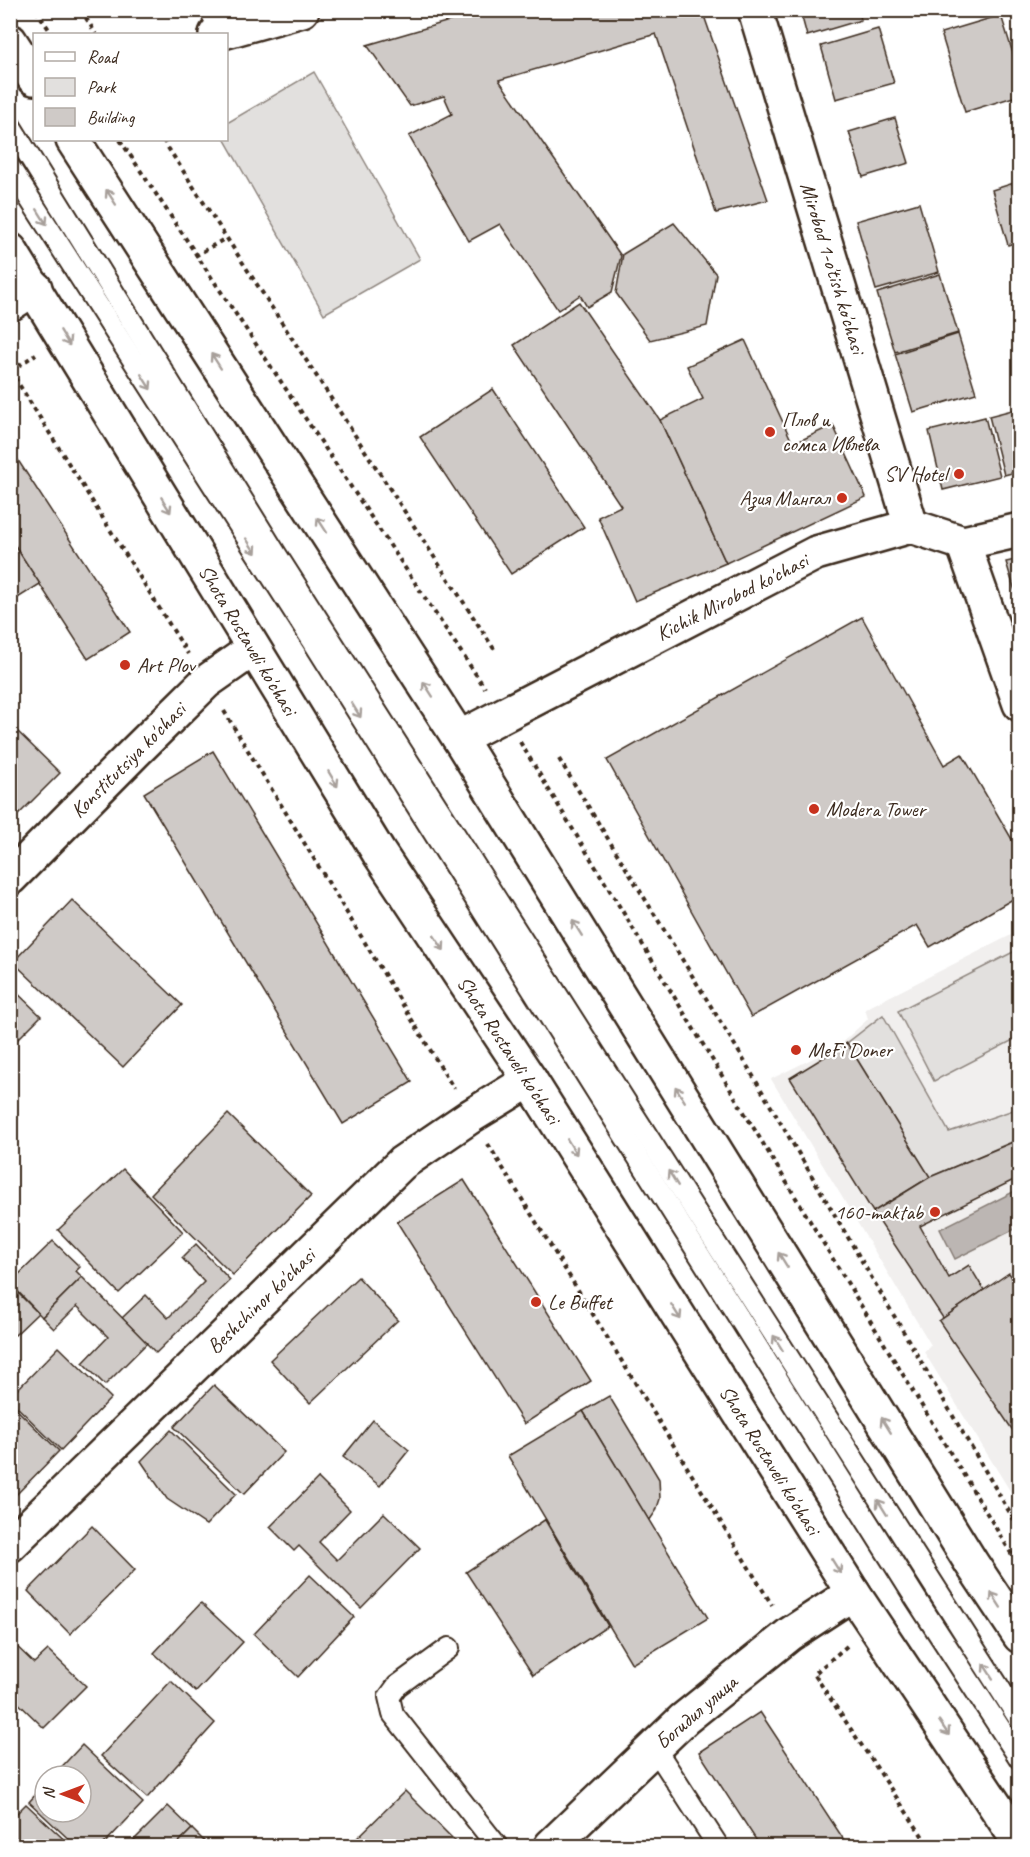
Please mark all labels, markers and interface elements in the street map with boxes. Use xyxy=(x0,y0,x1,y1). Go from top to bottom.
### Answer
legend xyxy=(33,33,228,141)
text: Road xyxy=(87,46,120,68)
text: Park xyxy=(87,76,117,98)
text: Building xyxy=(87,106,136,128)
street label: Mirobod 1-o'tish ko'chasi xyxy=(795,179,872,360)
one-way arrow xyxy=(104,189,116,206)
one-way arrow xyxy=(36,208,48,225)
one-way arrow xyxy=(59,329,71,346)
one-way arrow xyxy=(210,353,222,370)
one-way arrow xyxy=(140,373,153,390)
place label: Плов и сомса Ивлева xyxy=(782,407,880,457)
marker: Плов и сомса Ивлева xyxy=(763,425,777,439)
place label: SV Hotel xyxy=(884,461,950,487)
marker: SV Hotel xyxy=(952,467,966,481)
place label: Азия Мангал xyxy=(739,485,832,512)
marker: Азия Мангал xyxy=(835,491,849,505)
one-way arrow xyxy=(160,496,172,513)
one-way arrow xyxy=(316,517,328,534)
one-way arrow xyxy=(245,537,257,554)
street label: Kichik Mirobod ko'chasi xyxy=(652,546,815,646)
street label: Shota Rustaveli ko'chasi xyxy=(193,560,305,723)
place label: Art Plov xyxy=(137,652,197,678)
marker: Art Plov xyxy=(118,658,132,672)
one-way arrow xyxy=(421,681,433,698)
street label: Konstitutsiya ko'chasi xyxy=(65,695,193,823)
one-way arrow xyxy=(349,702,362,719)
one-way arrow xyxy=(328,770,340,787)
place label: Modera Tower xyxy=(826,796,928,822)
marker: Modera Tower xyxy=(807,802,821,816)
one-way arrow xyxy=(571,920,583,937)
one-way arrow xyxy=(433,934,445,951)
street label: Shota Rustaveli ko'chasi xyxy=(452,971,568,1131)
place label: MeFi Doner xyxy=(808,1037,894,1063)
marker: MeFi Doner xyxy=(789,1043,803,1057)
one-way arrow xyxy=(674,1086,686,1103)
one-way arrow xyxy=(567,1138,579,1155)
one-way arrow xyxy=(667,1170,679,1187)
place label: 160-maktab xyxy=(835,1199,925,1225)
marker: 160-maktab xyxy=(928,1205,942,1219)
street label: Beshchinor ko'chasi xyxy=(201,1241,323,1359)
one-way arrow xyxy=(776,1252,788,1269)
place label: Le Buffet xyxy=(548,1289,614,1315)
marker: Le Buffet xyxy=(529,1295,543,1309)
one-way arrow xyxy=(671,1303,683,1320)
one-way arrow xyxy=(771,1334,784,1351)
street label: Shota Rustaveli ko'chasi xyxy=(714,1381,828,1542)
one-way arrow xyxy=(879,1417,891,1434)
one-way arrow xyxy=(876,1499,888,1516)
one-way arrow xyxy=(830,1557,843,1574)
one-way arrow xyxy=(990,1592,1002,1609)
one-way arrow xyxy=(981,1663,993,1680)
street label: Богидил улица xyxy=(650,1668,744,1755)
one-way arrow xyxy=(937,1720,950,1737)
north arrow xyxy=(33,1764,93,1824)
text: N xyxy=(39,1786,59,1799)

